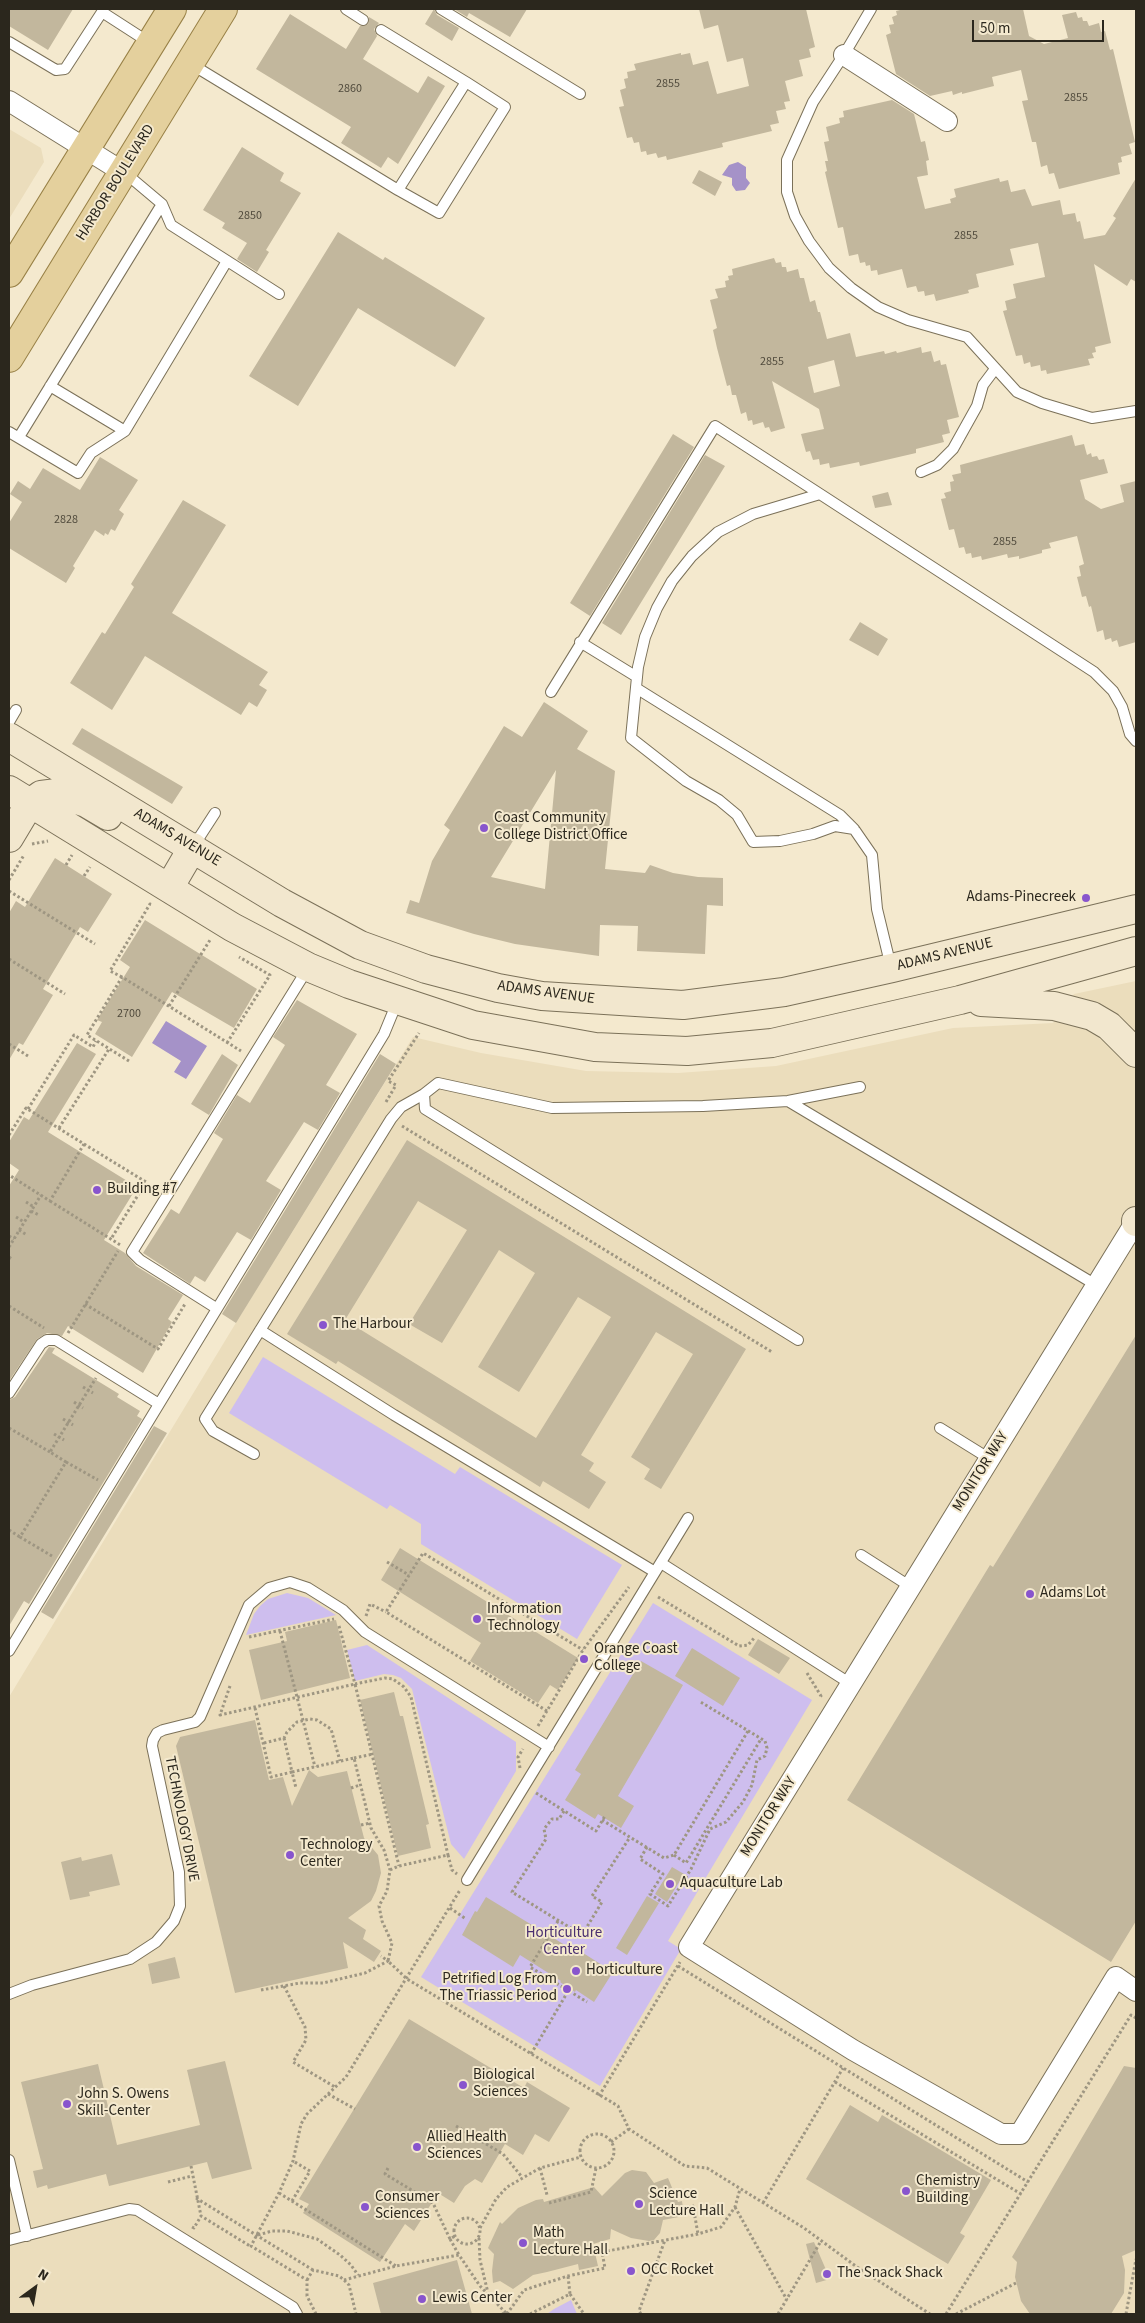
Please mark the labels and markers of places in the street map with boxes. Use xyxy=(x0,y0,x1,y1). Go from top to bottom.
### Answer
place label: Coast Community College District Office xyxy=(494,810,627,845)
marker: Coast Community College District Office xyxy=(478,822,490,834)
place label: Adams-Pinecreek xyxy=(966,889,1076,907)
marker: Adams-Pinecreek xyxy=(1080,892,1092,904)
place label: Building #7 xyxy=(107,1181,177,1199)
marker: Building #7 xyxy=(91,1184,103,1196)
place label: The Harbour xyxy=(333,1316,412,1334)
marker: The Harbour xyxy=(317,1319,329,1331)
place label: Adams Lot xyxy=(1040,1585,1106,1603)
marker: Adams Lot xyxy=(1024,1588,1036,1600)
place label: Information Technology xyxy=(487,1601,562,1636)
marker: Information Technology xyxy=(471,1613,483,1625)
place label: Orange Coast College xyxy=(594,1641,677,1676)
marker: Orange Coast College xyxy=(578,1653,590,1665)
place label: Technology Center xyxy=(300,1837,373,1872)
marker: Technology Center xyxy=(284,1849,296,1861)
place label: Aquaculture Lab xyxy=(680,1875,783,1893)
marker: Aquaculture Lab xyxy=(664,1878,676,1890)
place label: Horticulture xyxy=(586,1962,662,1980)
marker: Horticulture xyxy=(570,1965,582,1977)
place label: Petrified Log From The Triassic Period xyxy=(440,1971,557,2006)
marker: Petrified Log From The Triassic Period xyxy=(561,1983,573,1995)
place label: Biological Sciences xyxy=(473,2067,535,2102)
marker: Biological Sciences xyxy=(457,2079,469,2091)
place label: John S. Owens Skill-Center xyxy=(77,2086,169,2121)
marker: John S. Owens Skill-Center xyxy=(61,2098,73,2110)
place label: Allied Health Sciences xyxy=(427,2129,507,2164)
marker: Allied Health Sciences xyxy=(411,2141,423,2153)
place label: Chemistry Building xyxy=(916,2173,980,2208)
marker: Chemistry Building xyxy=(900,2185,912,2197)
place label: Science Lecture Hall xyxy=(649,2186,724,2221)
place label: Consumer Sciences xyxy=(375,2189,439,2224)
marker: Science Lecture Hall xyxy=(633,2198,645,2210)
marker: Consumer Sciences xyxy=(359,2201,371,2213)
place label: Math Lecture Hall xyxy=(533,2225,608,2260)
marker: Math Lecture Hall xyxy=(517,2237,529,2249)
place label: OCC Rocket xyxy=(641,2262,714,2280)
marker: OCC Rocket xyxy=(625,2265,637,2277)
place label: The Snack Shack xyxy=(837,2265,943,2283)
marker: The Snack Shack xyxy=(821,2268,833,2280)
place label: Lewis Center xyxy=(432,2290,512,2308)
marker: Lewis Center xyxy=(416,2293,428,2305)

